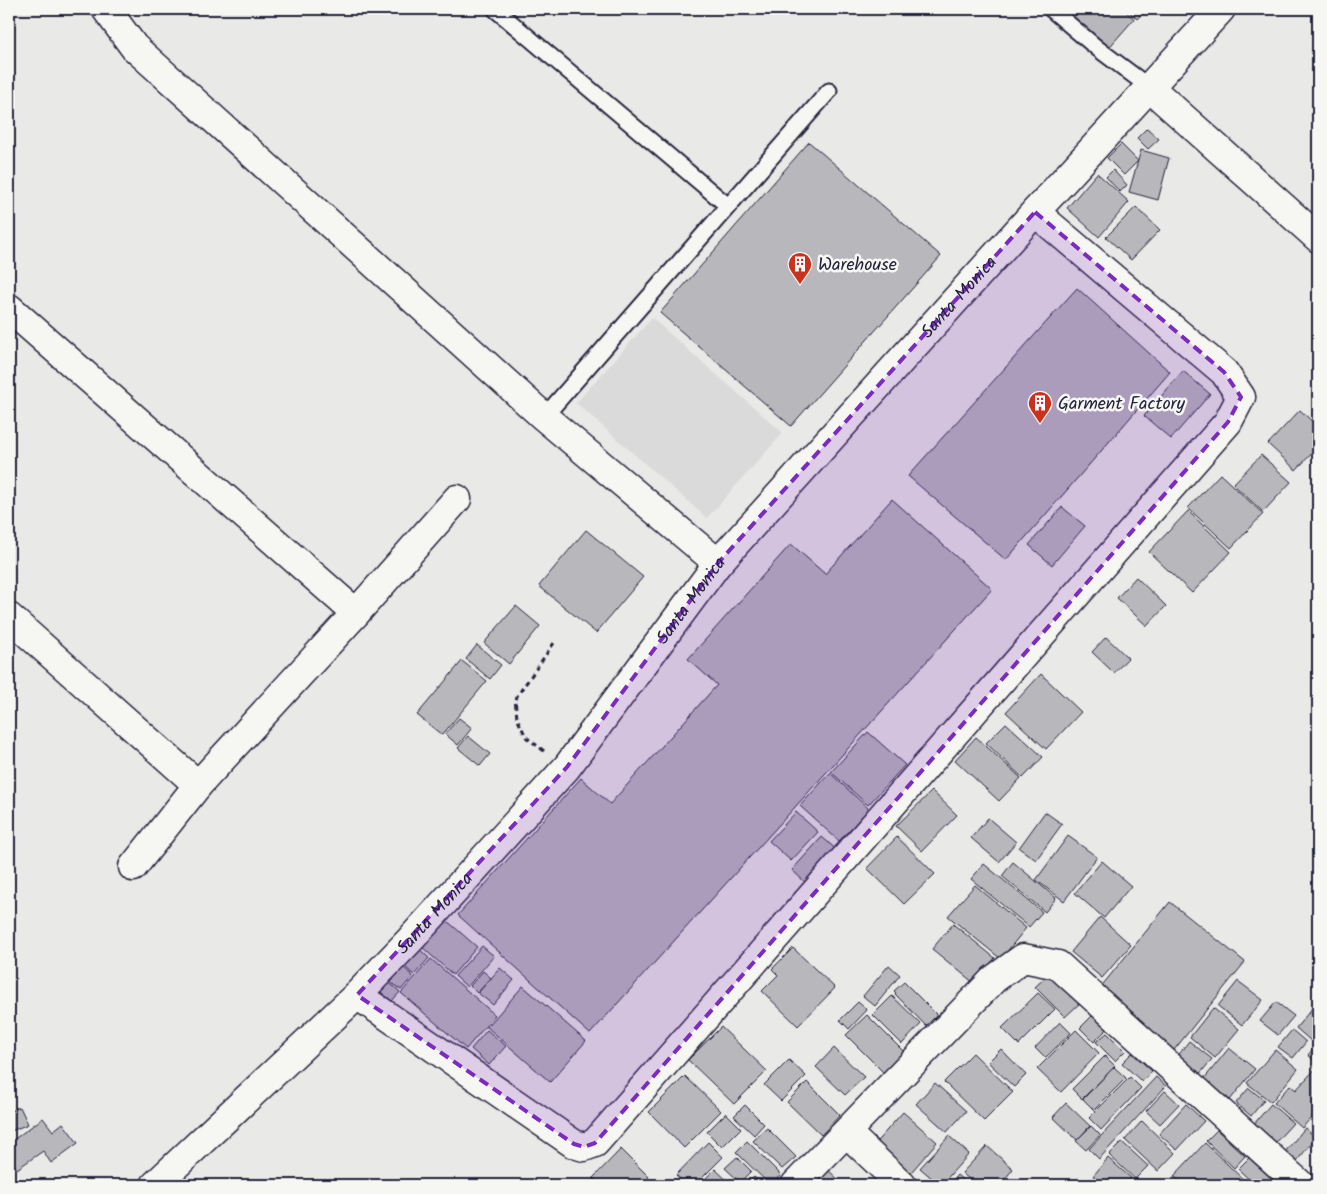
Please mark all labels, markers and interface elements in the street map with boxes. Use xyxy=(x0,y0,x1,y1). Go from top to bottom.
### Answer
street label: Santa Monica xyxy=(914,250,1005,346)
building icon: Warehouse xyxy=(787,251,813,285)
place label: Warehouse xyxy=(818,251,897,280)
building icon: Garment Factory xyxy=(1027,390,1053,424)
place label: Garment Factory xyxy=(1058,390,1186,419)
street label: Santa Monica xyxy=(649,550,733,651)
street label: Santa Monica xyxy=(390,866,481,962)

